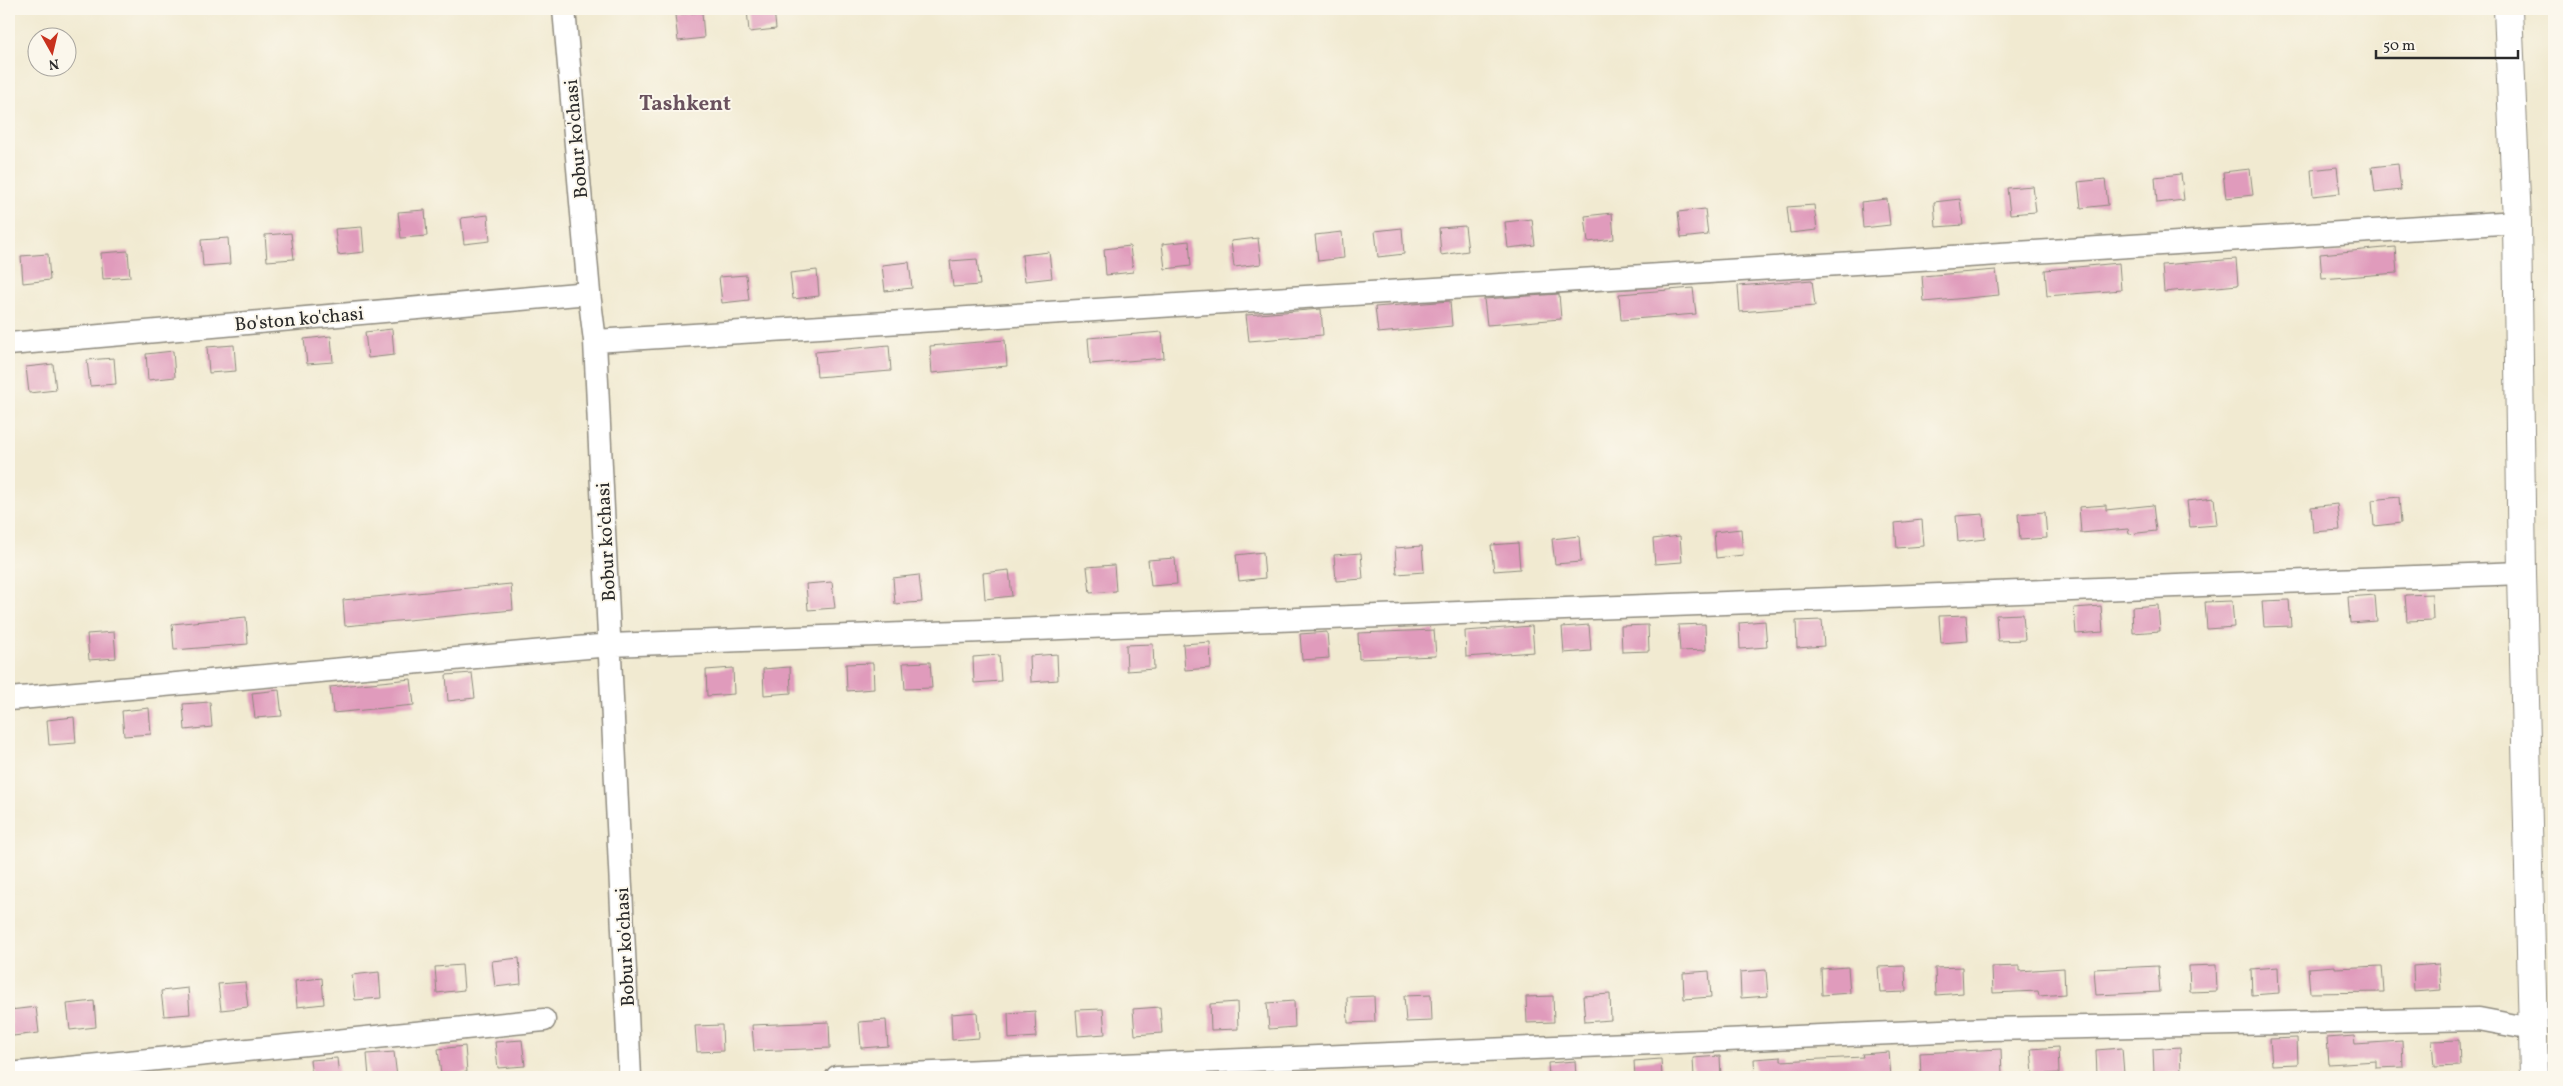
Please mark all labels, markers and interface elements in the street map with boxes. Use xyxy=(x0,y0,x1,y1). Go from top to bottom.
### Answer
north arrow xyxy=(28,28,78,78)
scale bar xyxy=(2376,28,2518,60)
text: 50 m xyxy=(2383,36,2415,57)
text: N xyxy=(47,53,60,74)
street label: Bobur ko'chasi xyxy=(559,78,595,199)
district label: Tashkent xyxy=(639,90,731,119)
street label: Bo'ston ko'chasi xyxy=(234,301,365,339)
street label: Bobur ko'chasi xyxy=(591,481,623,602)
street label: Bobur ko'chasi xyxy=(610,886,642,1007)

